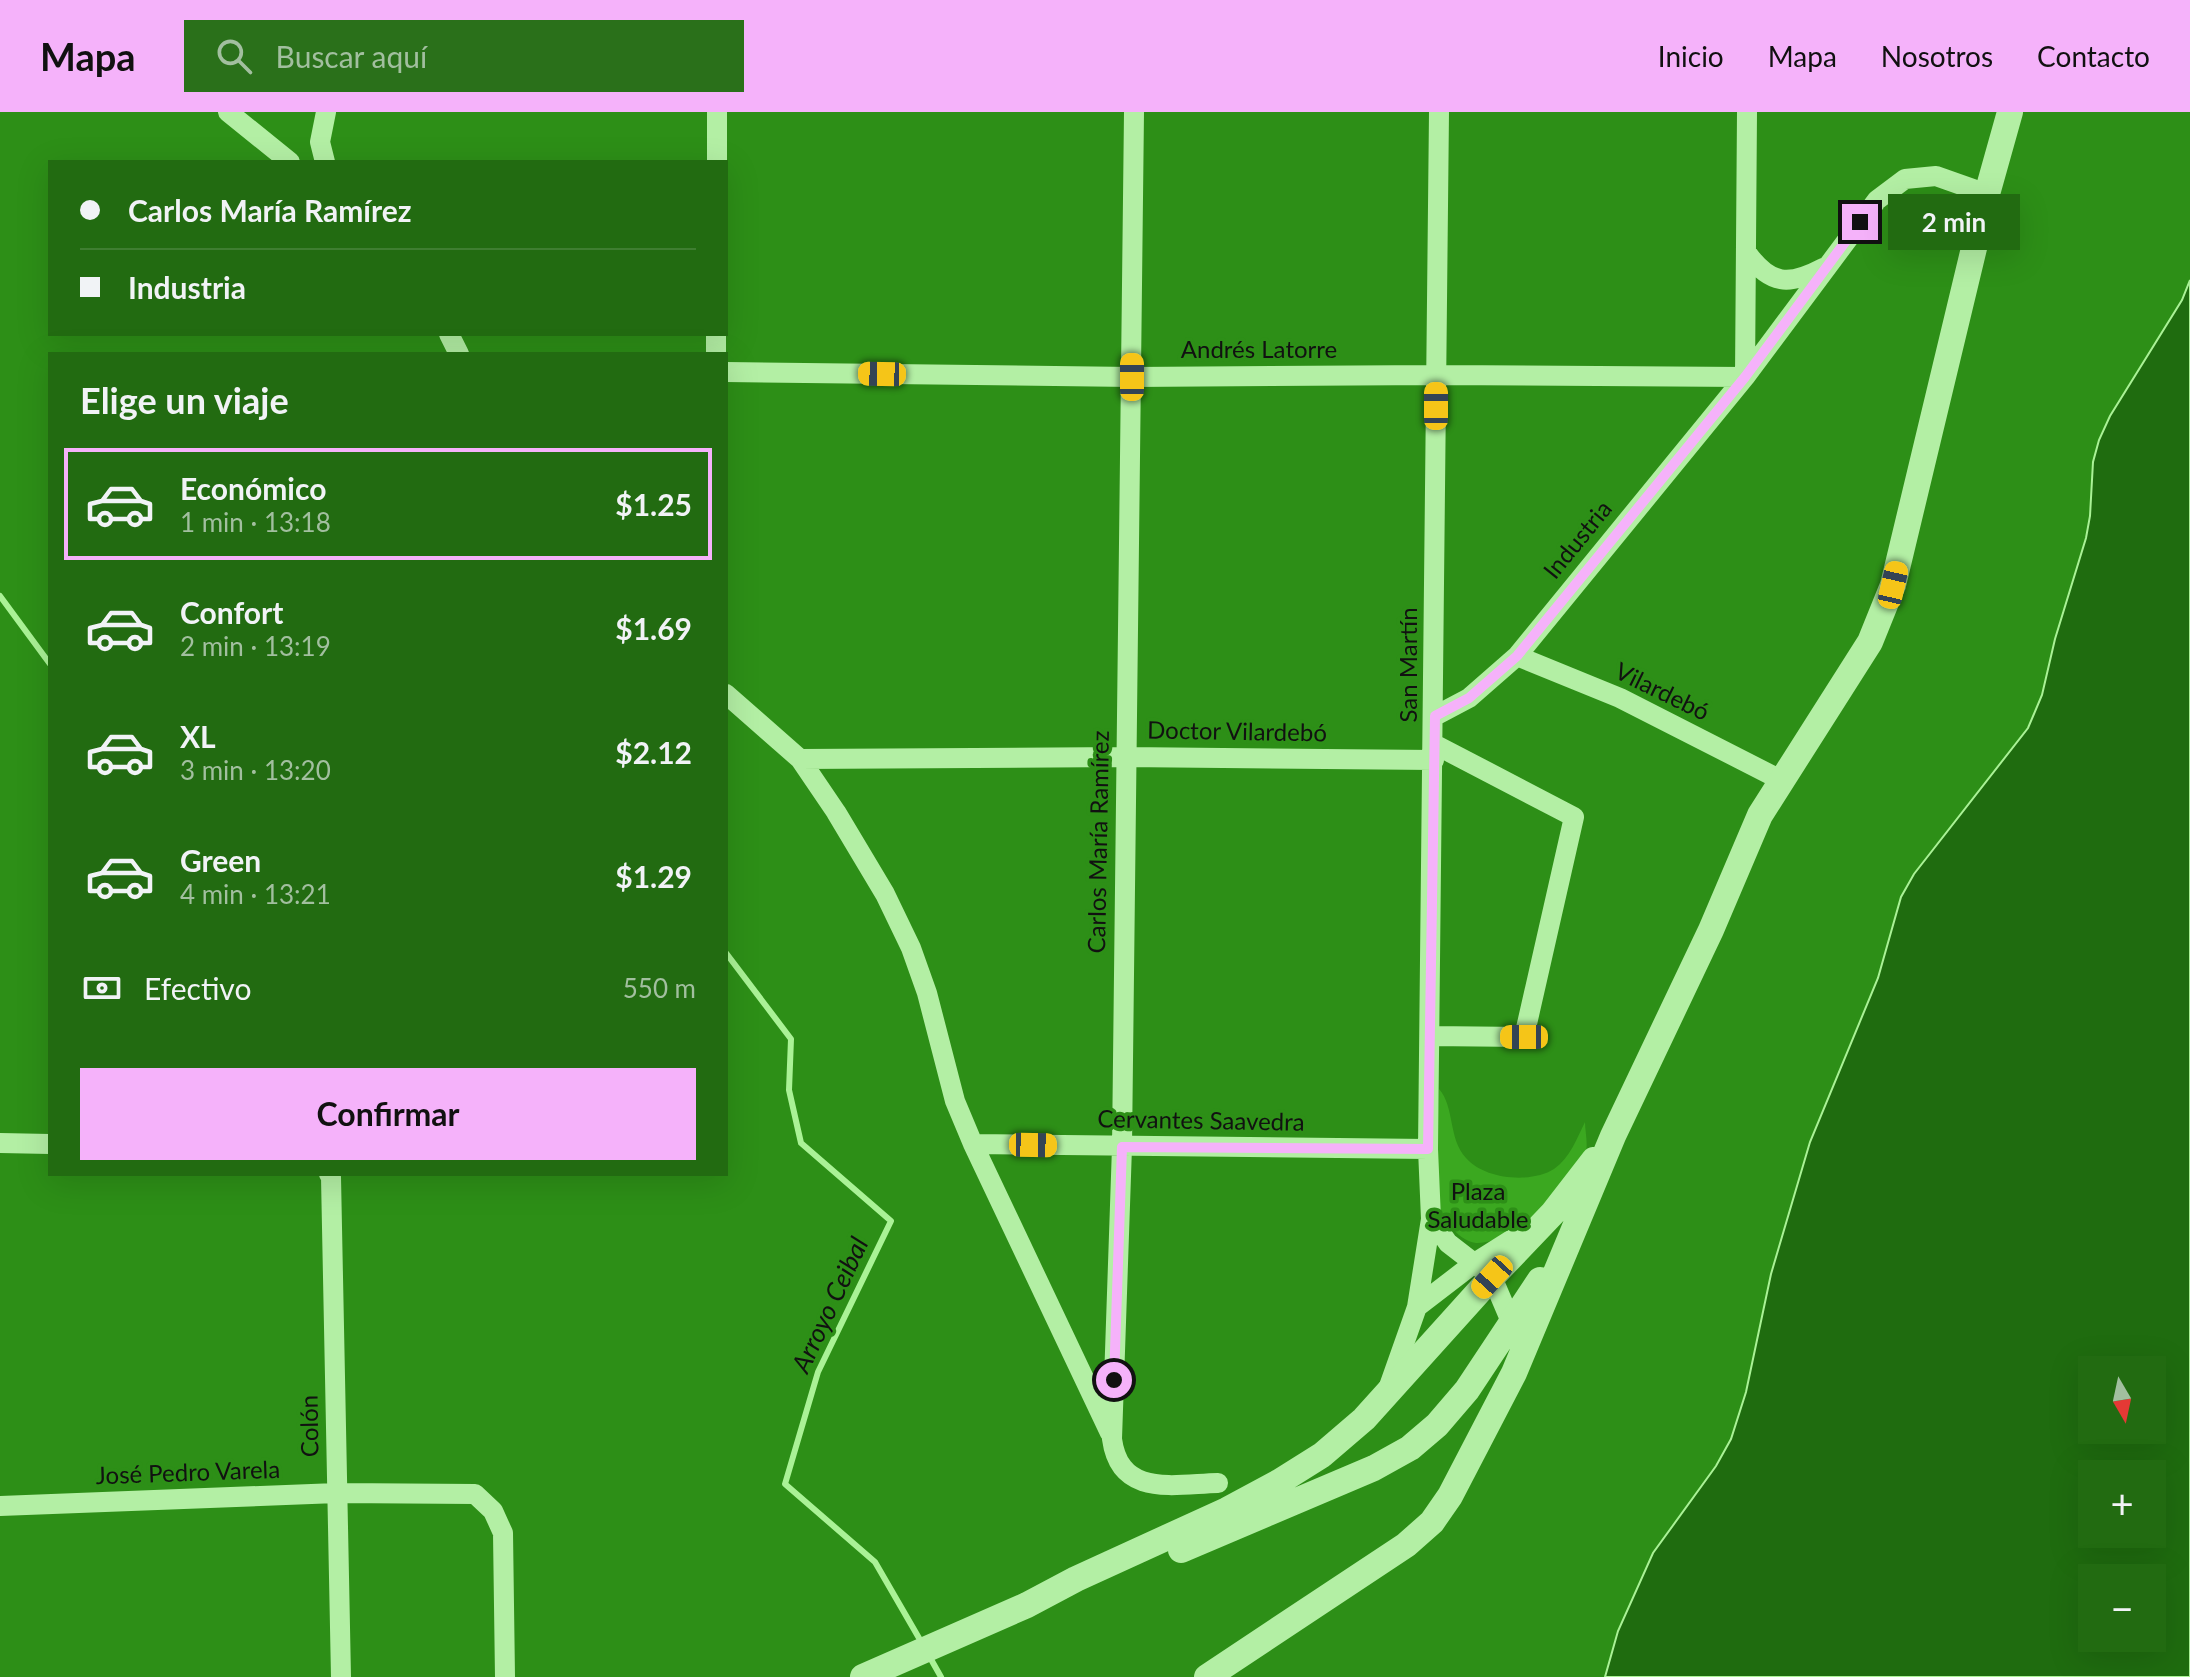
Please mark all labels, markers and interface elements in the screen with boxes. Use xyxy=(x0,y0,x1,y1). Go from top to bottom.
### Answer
search box xyxy=(184,20,744,92)
text: Mapa xyxy=(40,33,136,79)
icon: search xyxy=(212,34,256,78)
text: Buscar aquí xyxy=(276,38,427,74)
text: Inicio xyxy=(1658,39,1724,73)
text: Mapa xyxy=(1768,39,1837,73)
text: Nosotros xyxy=(1881,39,1993,73)
text: Contacto xyxy=(2037,39,2150,73)
text: Carlos María Ramírez xyxy=(128,192,412,228)
callout: 2 min xyxy=(1888,194,2020,250)
route end xyxy=(1842,204,1878,240)
text: 2 min xyxy=(1922,206,1986,238)
text: Industria xyxy=(128,269,246,305)
street label: Andrés Latorre xyxy=(1181,334,1337,363)
car xyxy=(1120,353,1144,401)
car xyxy=(858,362,906,386)
text: Elige un viaje xyxy=(80,378,289,422)
car xyxy=(1424,382,1448,430)
icon: car xyxy=(84,468,156,540)
text: Económico xyxy=(180,470,326,506)
text: $1.25 xyxy=(615,486,692,522)
street label: Industria xyxy=(1537,494,1617,584)
text: 1 min · 13:18 xyxy=(180,506,331,538)
car xyxy=(1876,559,1910,611)
icon: car xyxy=(84,592,156,664)
text: Confort xyxy=(180,594,283,630)
street label: San Martín xyxy=(1393,607,1422,723)
text: $1.69 xyxy=(615,610,692,646)
text: 2 min · 13:19 xyxy=(180,630,331,662)
street label: Vilardebó xyxy=(1611,655,1714,726)
street label: Doctor Vilardebó xyxy=(1147,714,1327,747)
icon: car xyxy=(84,716,156,788)
text: XL xyxy=(180,718,216,754)
street label: Carlos María Ramírez xyxy=(1081,730,1114,954)
text: $2.12 xyxy=(615,734,692,770)
text: 3 min · 13:20 xyxy=(180,754,331,786)
icon: car xyxy=(84,840,156,912)
text: Green xyxy=(180,842,261,878)
text: $1.29 xyxy=(615,858,692,894)
text: 4 min · 13:21 xyxy=(180,878,331,910)
icon: cash xyxy=(80,966,124,1010)
text: Efectivo xyxy=(144,970,251,1006)
text: 550 m xyxy=(623,972,696,1004)
car xyxy=(1500,1025,1548,1049)
button: Confirmar xyxy=(80,1068,696,1160)
street label: Cervantes Saavedra xyxy=(1097,1103,1305,1136)
car xyxy=(1009,1133,1057,1157)
park label: Plaza Saludable xyxy=(1428,1176,1528,1233)
water label: Arroyo Ceibal xyxy=(783,1232,874,1378)
car xyxy=(1467,1251,1517,1303)
north arrow xyxy=(2078,1356,2166,1444)
map controls xyxy=(2078,1356,2166,1652)
route start xyxy=(1096,1362,1132,1398)
street label: Colón xyxy=(293,1395,324,1457)
street label: José Pedro Varela xyxy=(95,1454,281,1489)
button: + xyxy=(2078,1460,2166,1548)
button: − xyxy=(2078,1564,2166,1652)

